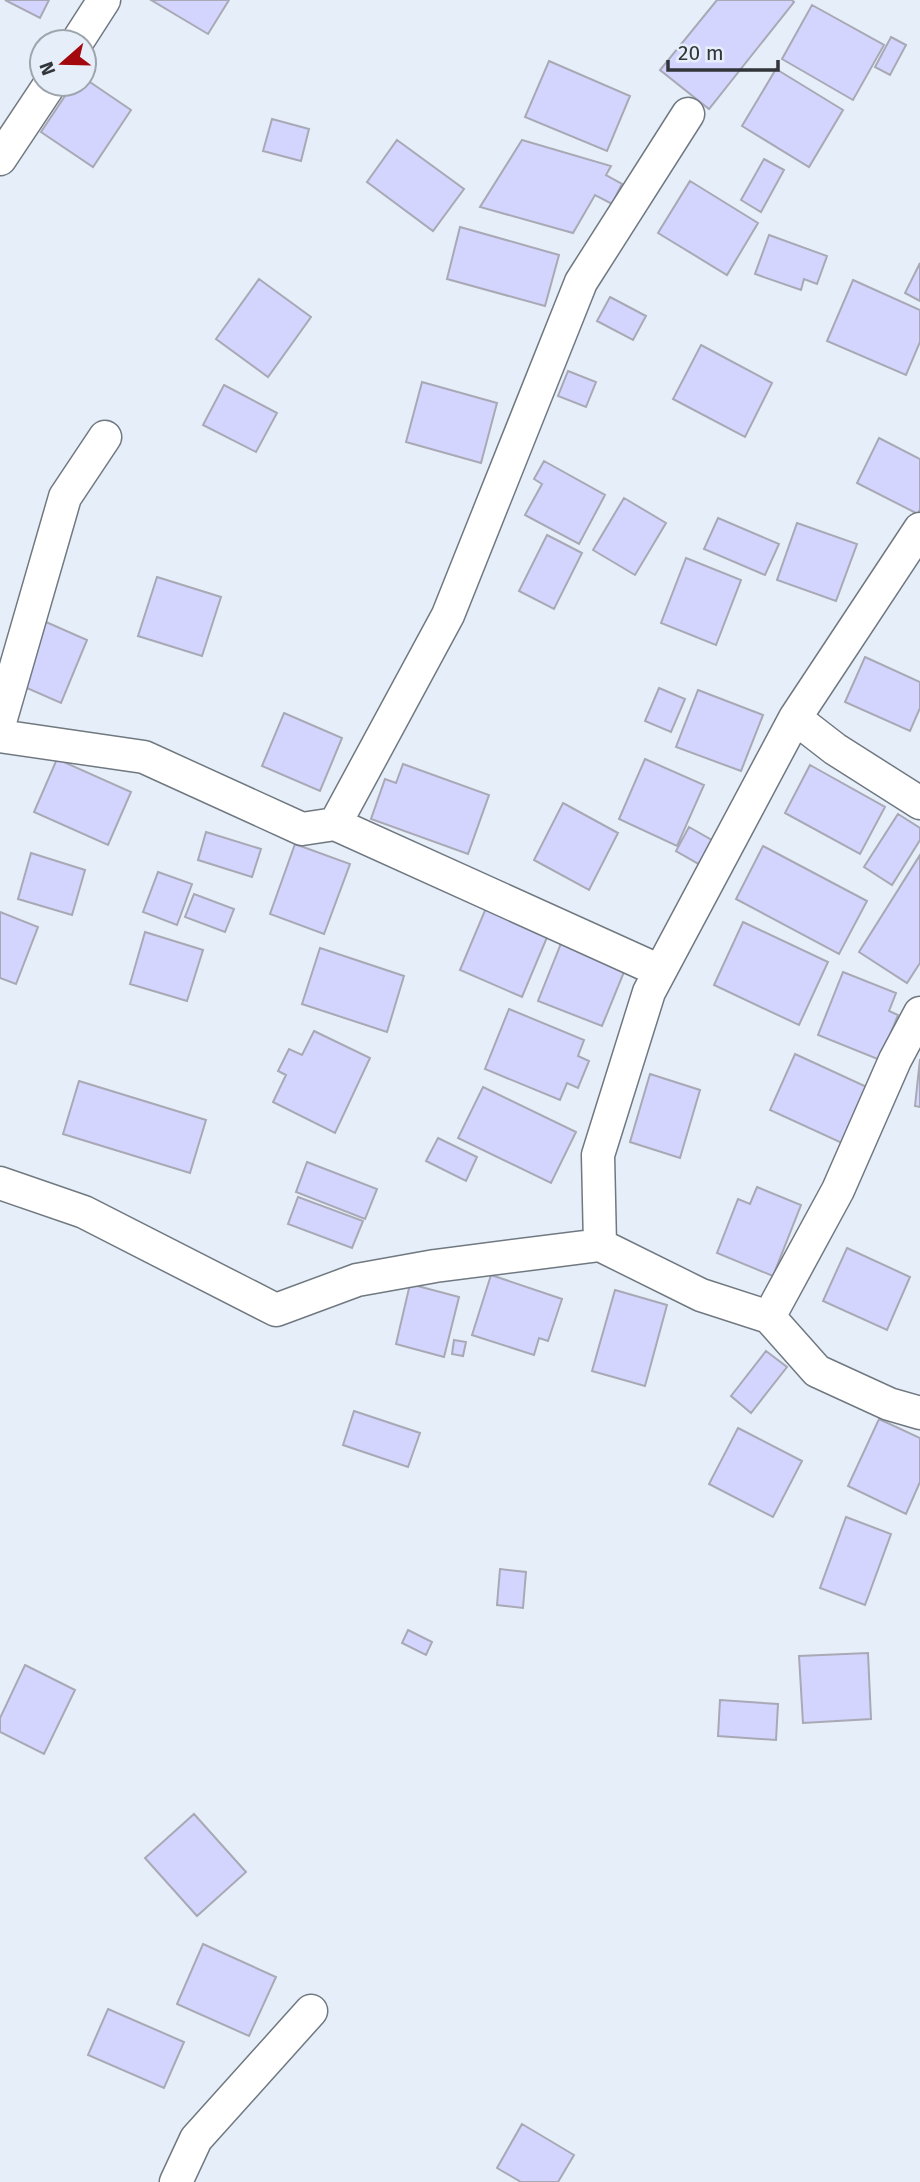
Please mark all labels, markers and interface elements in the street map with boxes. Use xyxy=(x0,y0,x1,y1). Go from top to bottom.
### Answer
north arrow xyxy=(28,28,98,98)
scale bar xyxy=(668,28,778,72)
text: 20 m xyxy=(678,40,724,66)
text: N xyxy=(35,59,60,79)

